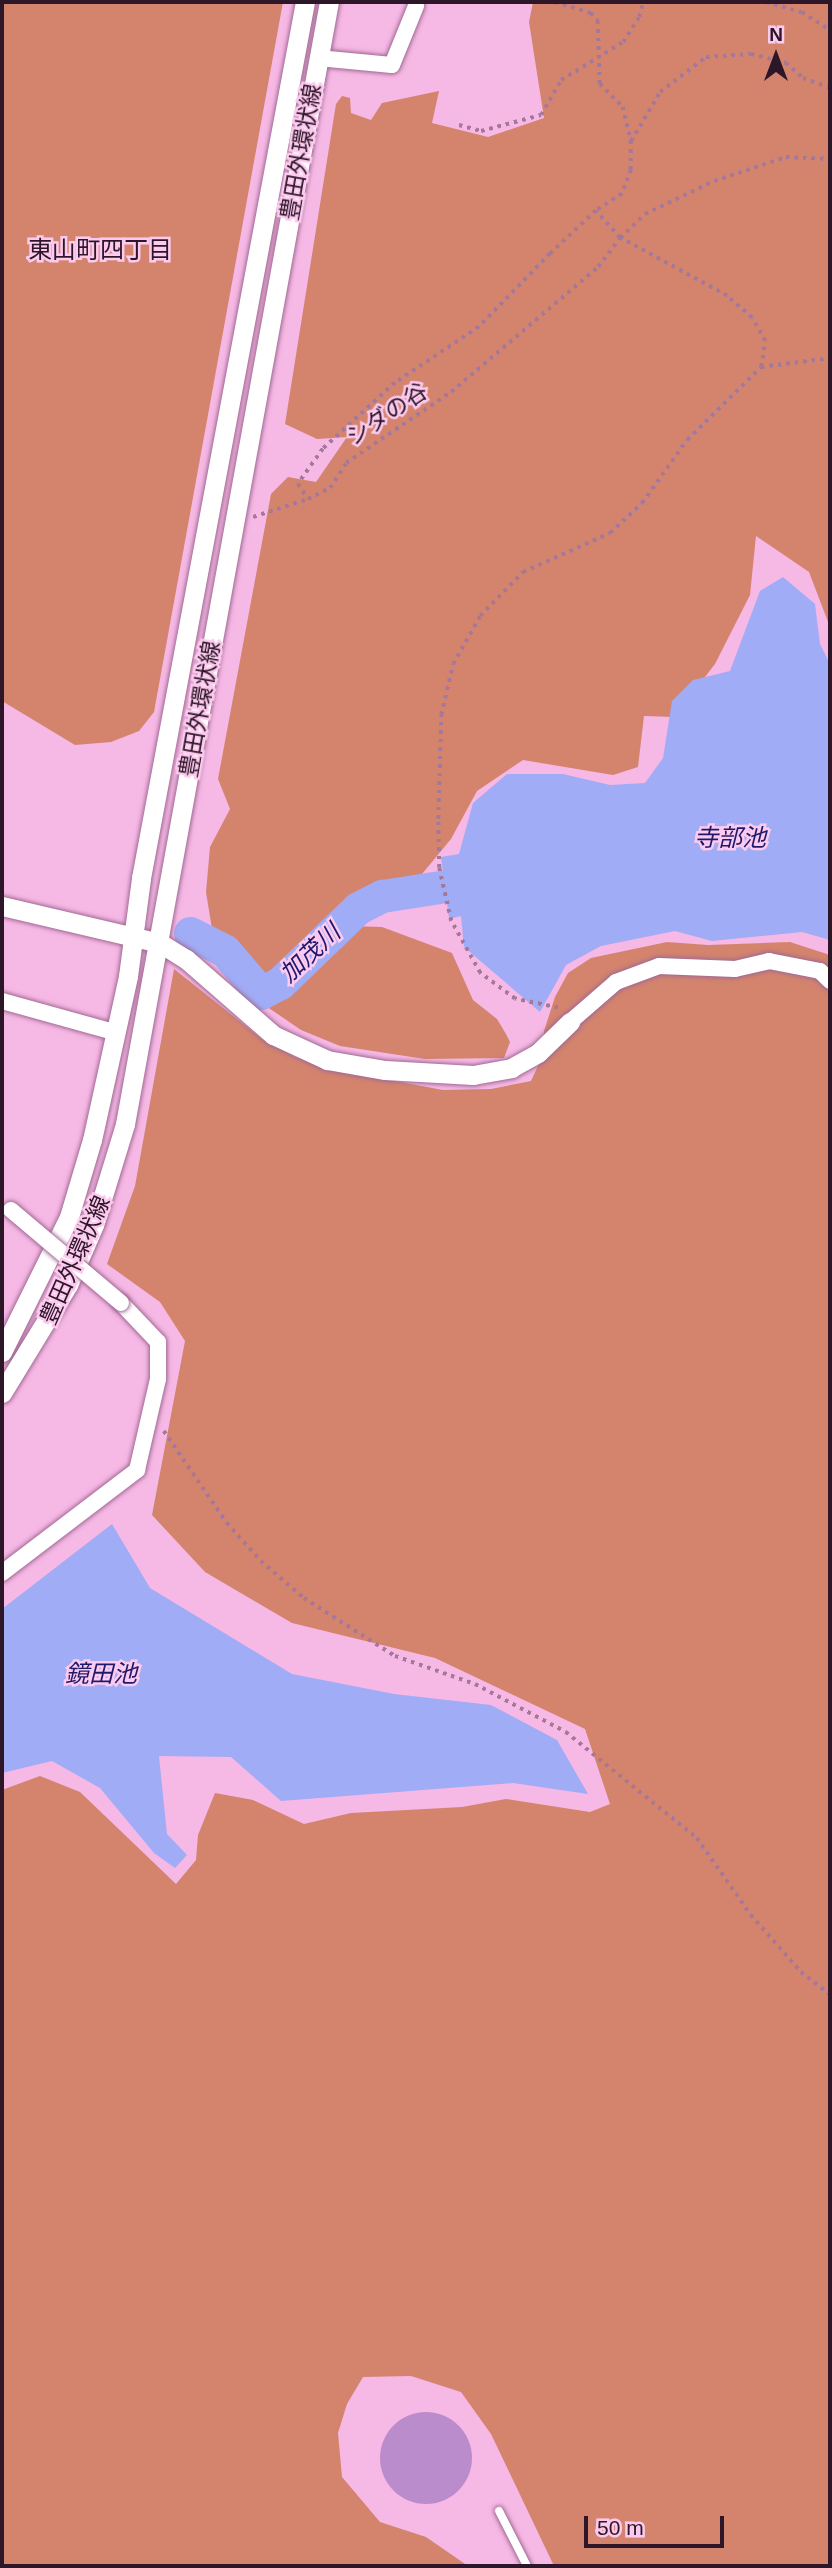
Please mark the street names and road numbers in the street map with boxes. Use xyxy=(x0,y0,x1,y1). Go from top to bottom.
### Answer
street label: 豊田外環状線 xyxy=(275,82,327,222)
street label: シダの谷 xyxy=(341,377,433,451)
street label: 豊田外環状線 xyxy=(174,639,226,779)
street label: 豊田外環状線 xyxy=(34,1191,116,1329)

